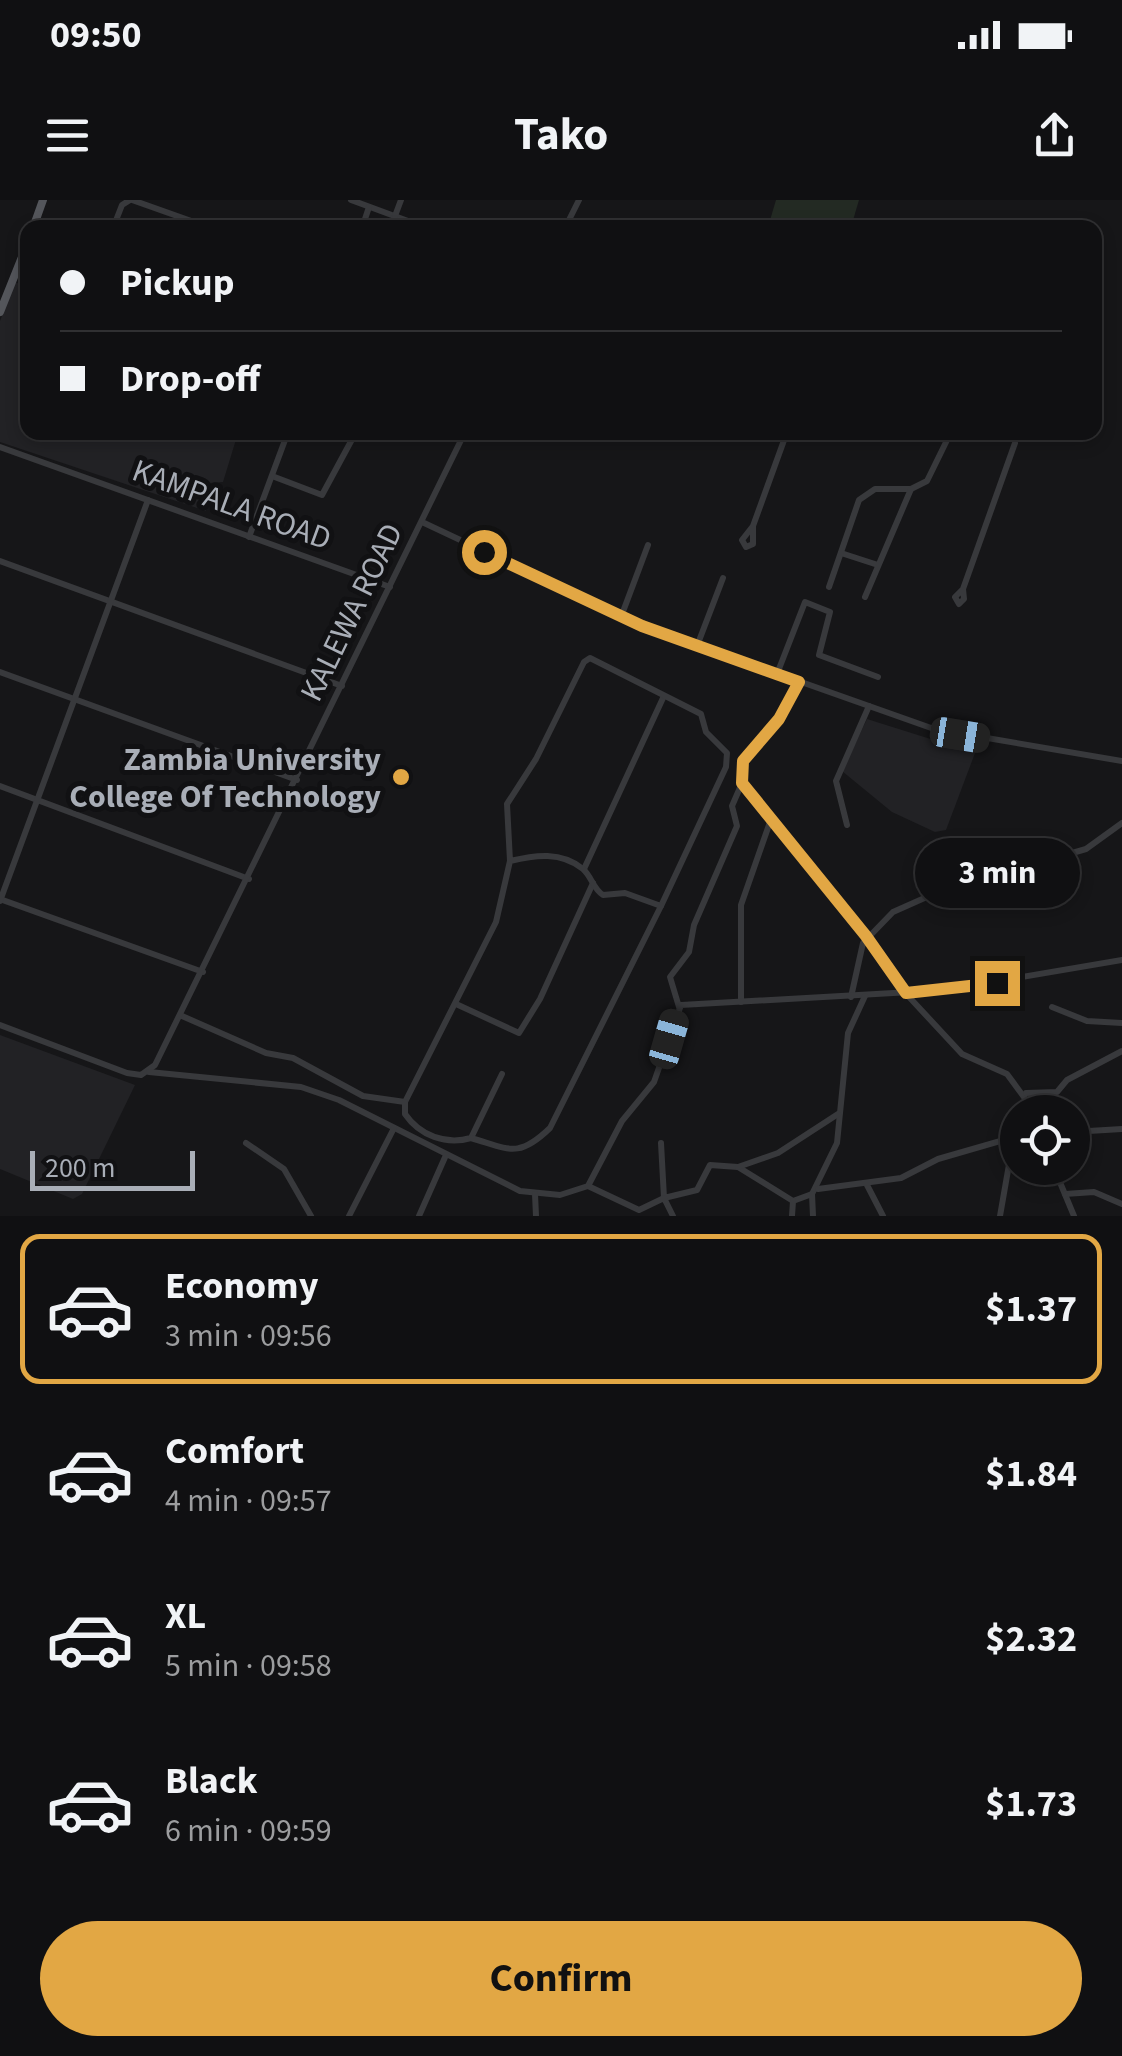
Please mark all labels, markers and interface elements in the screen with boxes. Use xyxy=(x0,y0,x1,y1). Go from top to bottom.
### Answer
text: 09:50 xyxy=(50,8,142,62)
text: Tako xyxy=(514,103,608,167)
icon: menu xyxy=(40,108,95,163)
icon: share xyxy=(1027,108,1082,163)
text: Pickup xyxy=(120,256,234,310)
text: Drop-off xyxy=(120,352,260,406)
street label: KAMPALA ROAD xyxy=(126,448,337,562)
street label: KALEWA ROAD xyxy=(289,516,415,709)
route start xyxy=(462,530,507,575)
car xyxy=(928,715,992,755)
place label: Zambia University College Of Technology xyxy=(69,737,381,820)
marker: Zambia University College Of Technology xyxy=(390,766,412,788)
callout: 3 min xyxy=(914,838,1080,908)
text: 3 min xyxy=(959,850,1036,896)
route end xyxy=(975,961,1020,1006)
car xyxy=(646,1006,692,1072)
map controls xyxy=(1000,1095,1090,1185)
button: locate xyxy=(1000,1095,1090,1185)
scale bar xyxy=(30,1146,195,1190)
text: 200 m xyxy=(45,1148,116,1188)
text: Economy xyxy=(165,1259,318,1313)
icon: car xyxy=(45,1264,135,1354)
text: $1.37 xyxy=(985,1282,1077,1336)
text: 3 min · 09:56 xyxy=(165,1313,332,1359)
text: Comfort xyxy=(165,1424,304,1478)
icon: car xyxy=(45,1429,135,1519)
text: $1.84 xyxy=(985,1447,1077,1501)
text: 4 min · 09:57 xyxy=(165,1478,332,1524)
text: XL xyxy=(165,1589,206,1643)
icon: car xyxy=(45,1594,135,1684)
text: $2.32 xyxy=(985,1612,1077,1666)
text: 5 min · 09:58 xyxy=(165,1643,332,1689)
text: Black xyxy=(165,1754,258,1808)
icon: car xyxy=(45,1759,135,1849)
text: $1.73 xyxy=(985,1777,1077,1831)
text: 6 min · 09:59 xyxy=(165,1808,332,1854)
button: Confirm xyxy=(40,1921,1082,2036)

